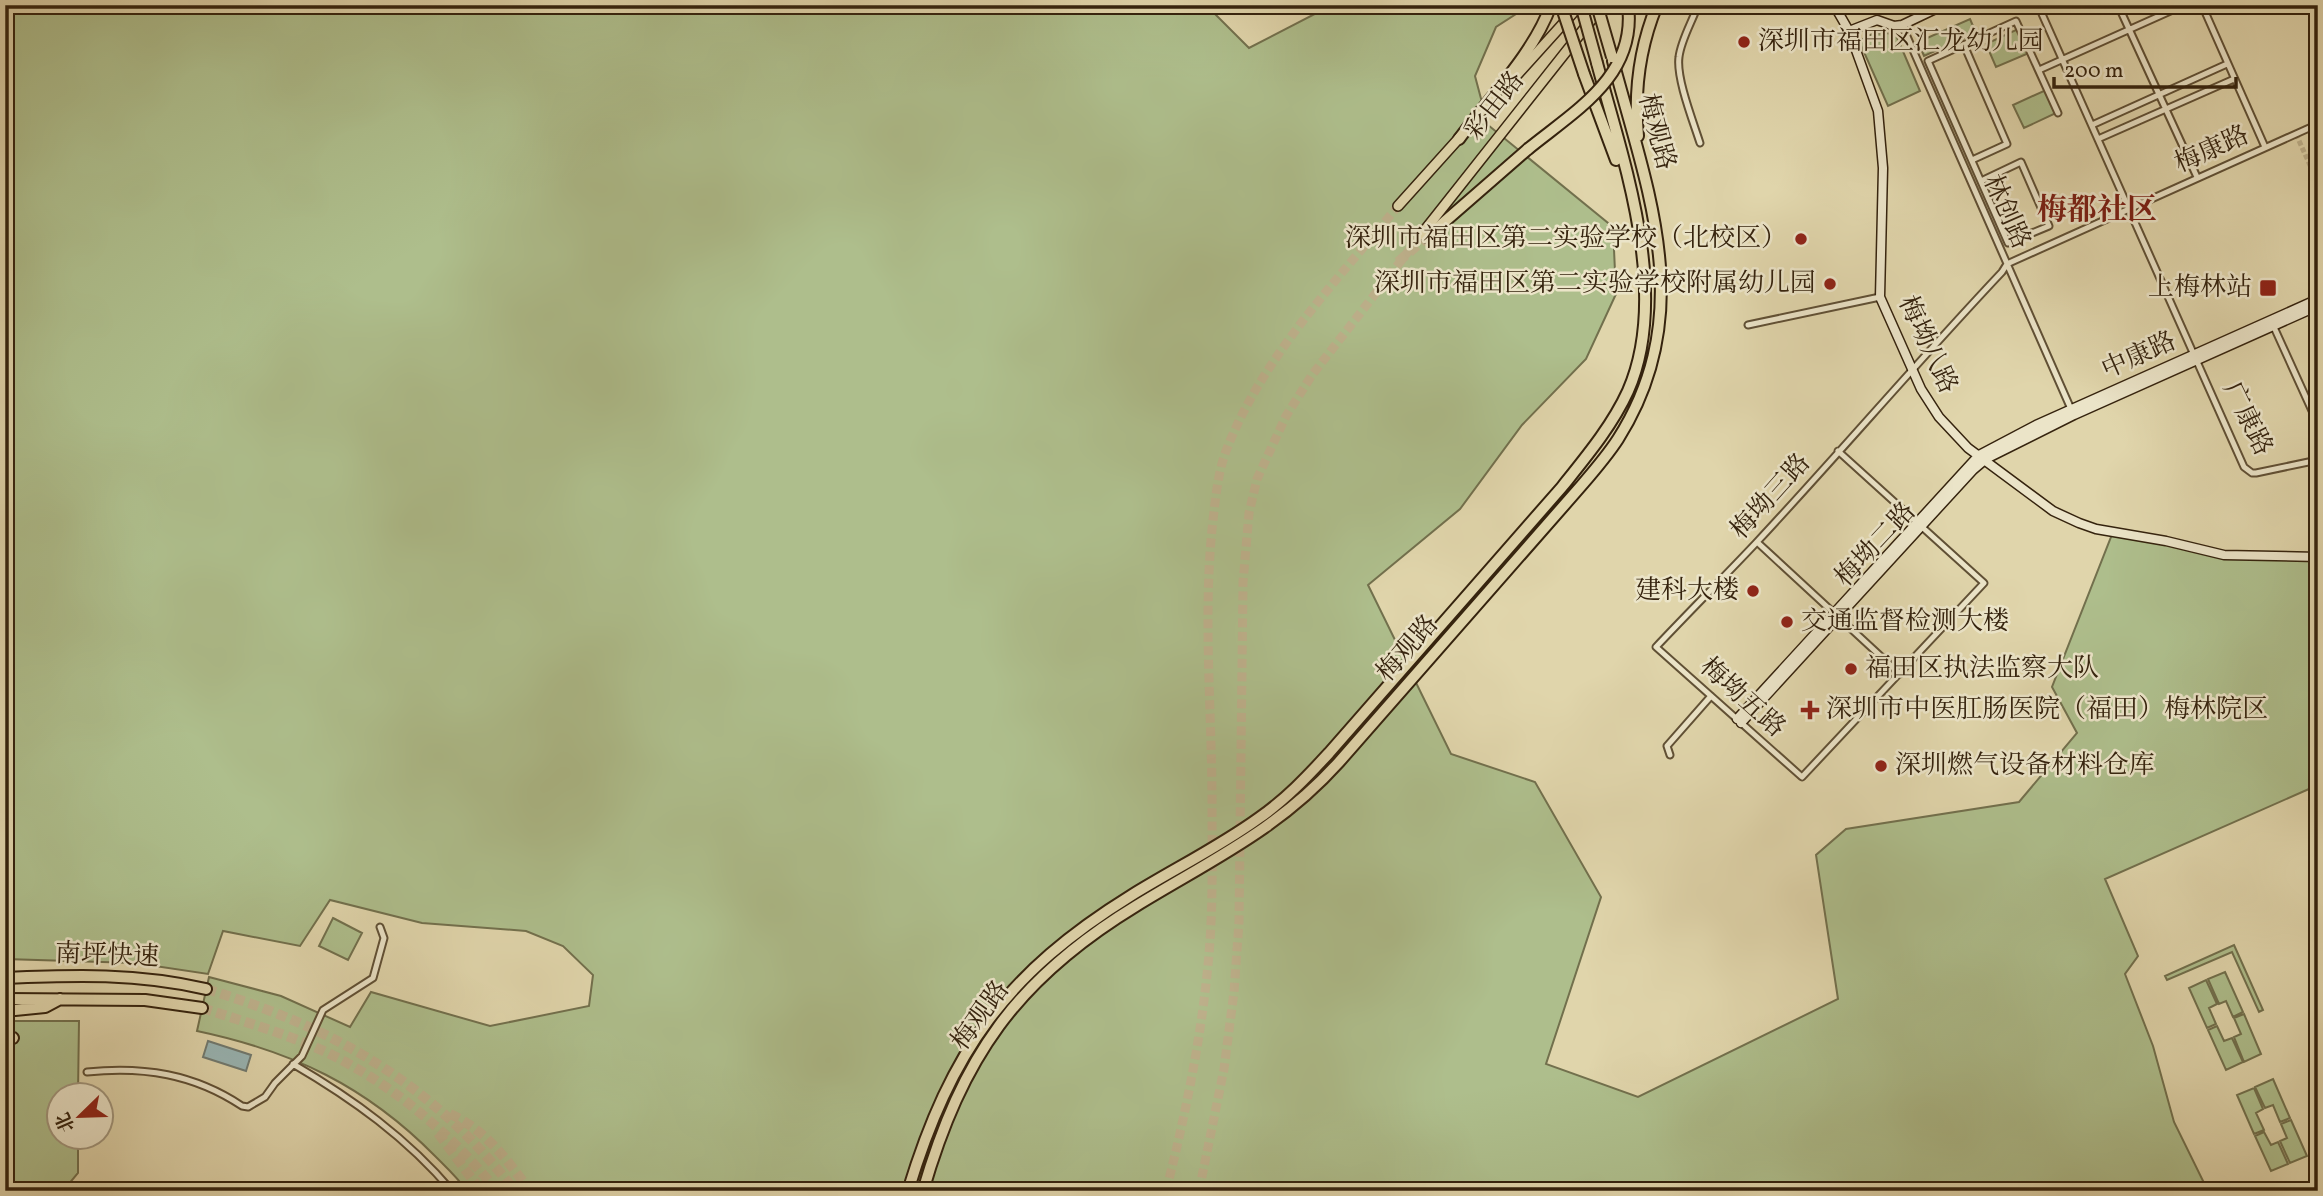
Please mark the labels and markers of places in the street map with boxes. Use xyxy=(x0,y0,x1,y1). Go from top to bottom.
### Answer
place label: 深圳市福田区汇龙幼儿园 xyxy=(1758,24,2044,60)
marker: 深圳市福田区汇龙幼儿园 xyxy=(1736,34,1752,50)
place label: 深圳市福田区第二实验学校（北校区） xyxy=(1345,221,1787,257)
marker: 深圳市福田区第二实验学校（北校区） xyxy=(1793,231,1809,247)
place label: 深圳市福田区第二实验学校附属幼儿园 xyxy=(1374,266,1816,302)
place label: 上梅林站 xyxy=(2148,270,2252,306)
marker: 深圳市福田区第二实验学校附属幼儿园 xyxy=(1822,276,1838,292)
marker: 上梅林站 xyxy=(2258,278,2278,298)
place label: 建科大楼 xyxy=(1635,573,1739,609)
marker: 建科大楼 xyxy=(1745,583,1761,599)
place label: 交通监督检测大楼 xyxy=(1801,604,2009,640)
marker: 交通监督检测大楼 xyxy=(1779,614,1795,630)
place label: 福田区执法监察大队 xyxy=(1865,651,2099,687)
marker: 福田区执法监察大队 xyxy=(1843,661,1859,677)
place label: 深圳市中医肛肠医院（福田）梅林院区 xyxy=(1826,692,2268,728)
marker: 深圳市中医肛肠医院（福田）梅林院区 xyxy=(1800,700,1820,720)
place label: 深圳燃气设备材料仓库 xyxy=(1895,748,2155,784)
marker: 深圳燃气设备材料仓库 xyxy=(1873,758,1889,774)

